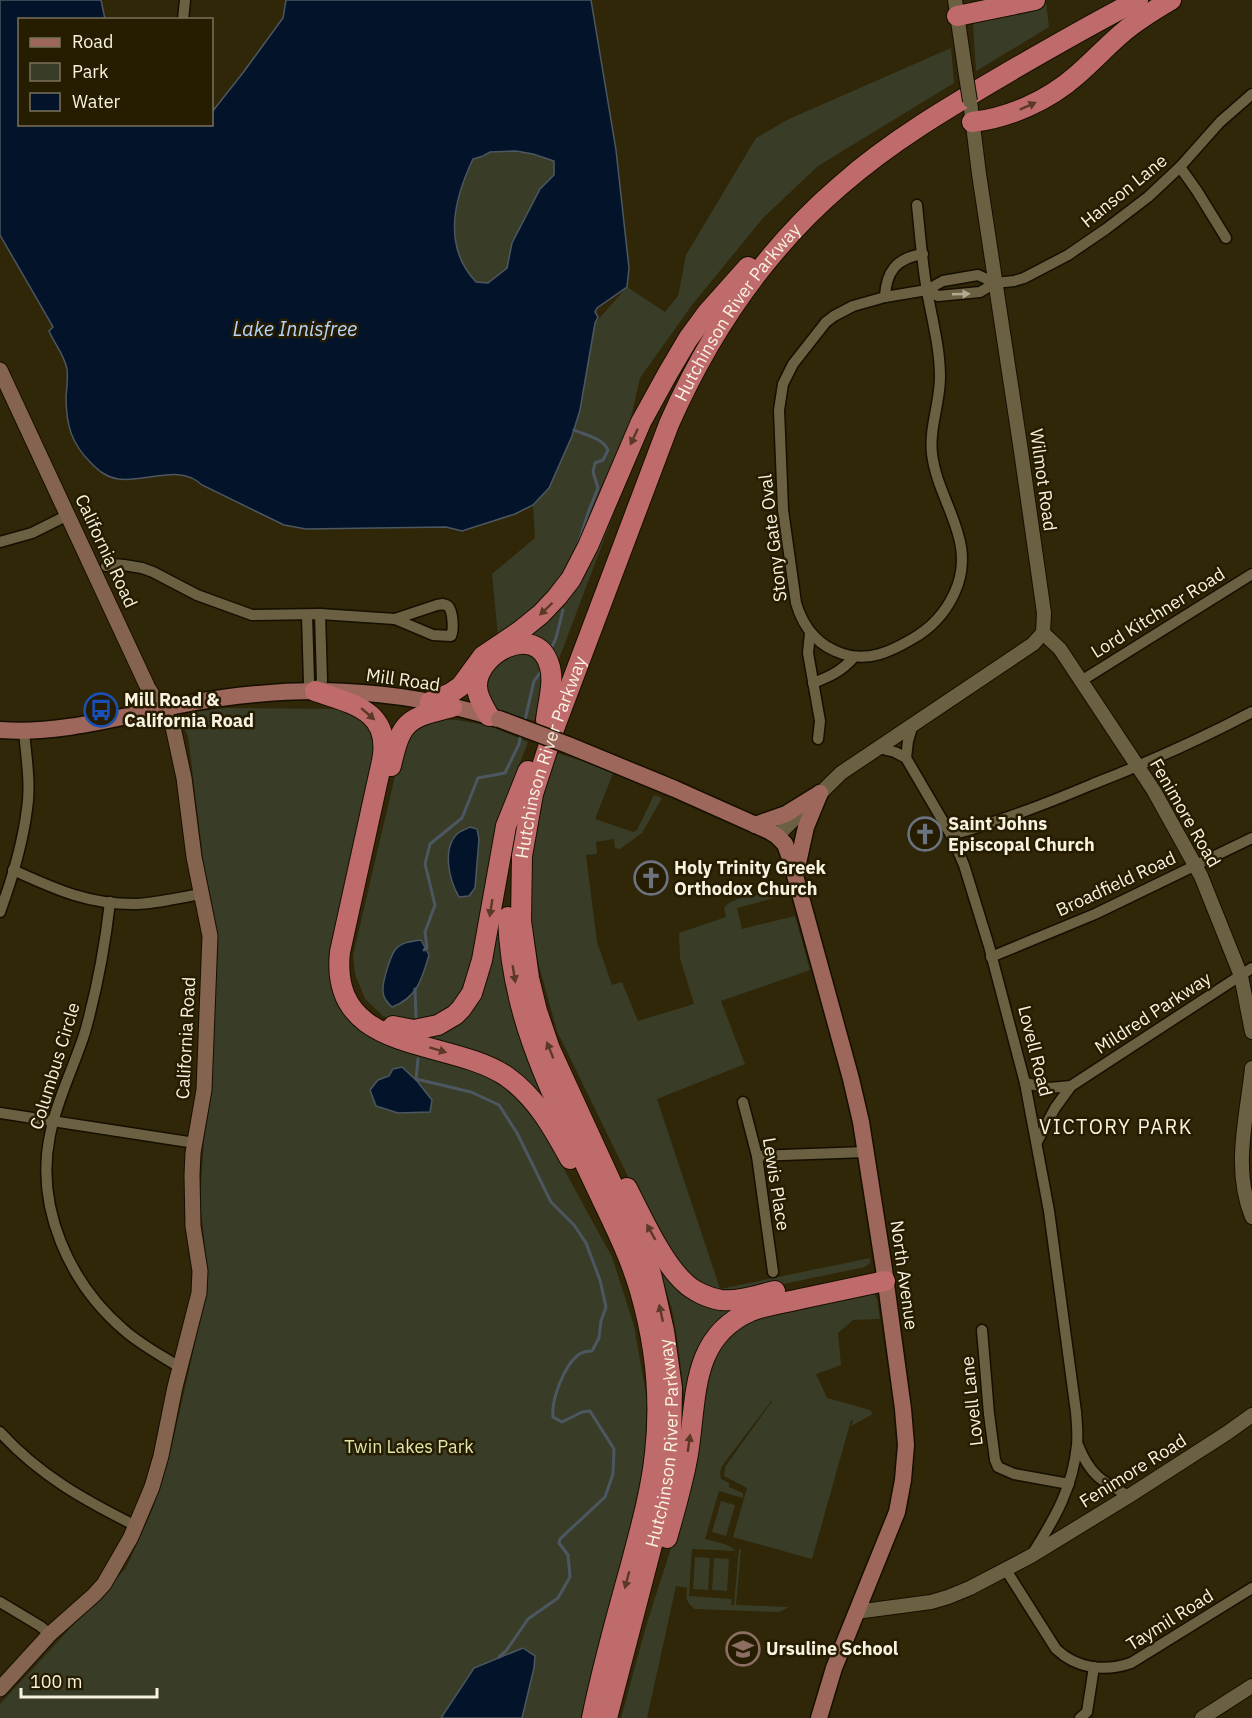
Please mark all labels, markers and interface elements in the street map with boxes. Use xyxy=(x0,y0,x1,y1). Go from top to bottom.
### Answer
legend xyxy=(18,18,213,126)
text: Road xyxy=(72,30,113,53)
text: Park xyxy=(72,60,109,83)
text: Water xyxy=(72,90,121,113)
one-way arrow xyxy=(1020,101,1037,110)
street label: Hanson Lane xyxy=(1076,149,1172,232)
street label: Hutchinson River Parkway xyxy=(669,218,806,405)
one-way arrow xyxy=(952,289,971,299)
water label: Lake Innisfree xyxy=(233,315,357,342)
street label: Wilmot Road xyxy=(1025,427,1062,533)
one-way arrow xyxy=(630,428,639,445)
street label: Stony Gate Oval xyxy=(753,473,792,603)
street label: California Road xyxy=(70,490,143,611)
street label: Lord Kitchner Road xyxy=(1086,562,1229,663)
one-way arrow xyxy=(539,601,553,615)
street label: Hutchinson River Parkway xyxy=(510,653,591,860)
street label: Mill Road xyxy=(365,663,442,696)
place label: Mill Road & California Road xyxy=(124,688,254,732)
bus stop icon: Mill Road & California Road xyxy=(83,692,119,728)
one-way arrow xyxy=(361,707,376,721)
street label: Fenimore Road xyxy=(1145,754,1226,871)
place label: Saint Johns Episcopal Church xyxy=(948,812,1095,856)
church icon: Saint Johns Episcopal Church xyxy=(907,816,943,852)
street label: Broadfield Road xyxy=(1052,846,1179,921)
place label: Holy Trinity Greek Orthodox Church xyxy=(674,856,826,900)
church icon: Holy Trinity Greek Orthodox Church xyxy=(633,860,669,896)
one-way arrow xyxy=(486,898,495,917)
one-way arrow xyxy=(509,965,518,984)
street label: Mildred Parkway xyxy=(1090,966,1215,1059)
street label: California Road xyxy=(171,976,200,1100)
street label: Columbus Circle xyxy=(24,999,85,1132)
street label: Lovell Road xyxy=(1013,1003,1058,1099)
one-way arrow xyxy=(545,1041,555,1059)
one-way arrow xyxy=(429,1046,447,1055)
district label: VICTORY PARK xyxy=(1039,1113,1193,1140)
street label: Lewis Place xyxy=(758,1136,795,1232)
street label: North Avenue xyxy=(885,1219,924,1331)
one-way arrow xyxy=(646,1223,656,1240)
one-way arrow xyxy=(655,1304,665,1323)
street label: Hutchinson River Parkway xyxy=(640,1337,683,1550)
street label: Lovell Lane xyxy=(955,1355,988,1447)
street label: Fenimore Road xyxy=(1075,1428,1191,1513)
one-way arrow xyxy=(685,1434,694,1453)
park label: Twin Lakes Park xyxy=(344,1435,474,1458)
one-way arrow xyxy=(621,1571,631,1589)
street label: Taymil Road xyxy=(1122,1584,1218,1655)
school or university icon: Ursuline School xyxy=(725,1631,761,1667)
place label: Ursuline School xyxy=(766,1637,899,1660)
scale bar xyxy=(21,1661,158,1699)
text: 100 m xyxy=(30,1670,82,1693)

